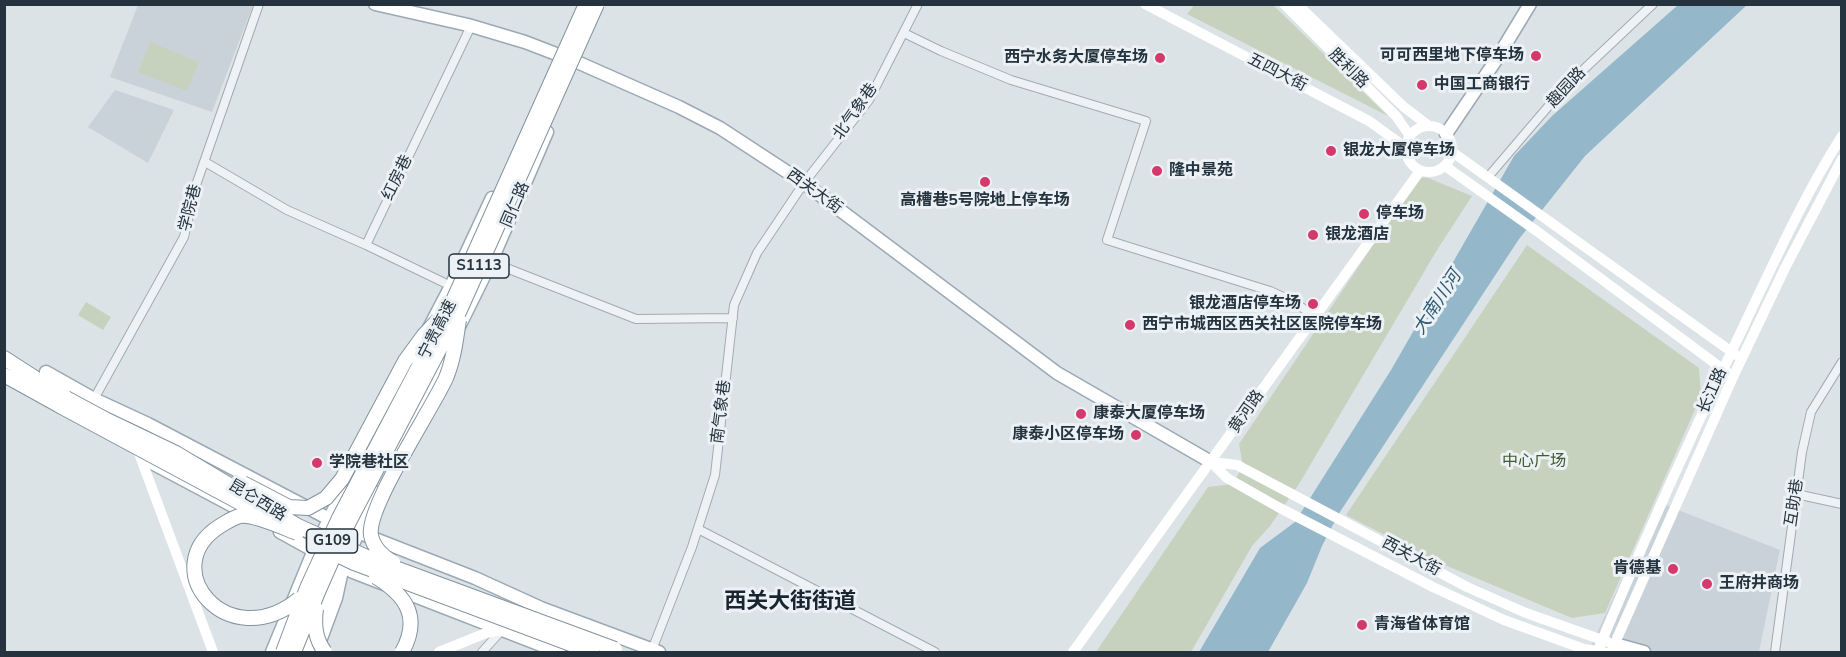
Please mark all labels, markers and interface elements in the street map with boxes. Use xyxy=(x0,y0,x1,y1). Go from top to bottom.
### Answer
street label: 胜利路 xyxy=(1324,45,1372,93)
place label: 可可西里地下停车场 xyxy=(1380,46,1524,66)
place label: 西宁水务大厦停车场 xyxy=(1004,48,1148,68)
marker: 可可西里地下停车场 xyxy=(1529,49,1543,63)
street label: 五四大街 xyxy=(1244,50,1310,96)
marker: 西宁水务大厦停车场 xyxy=(1153,51,1167,65)
street label: 趣园路 xyxy=(1544,64,1590,112)
place label: 中国工商银行 xyxy=(1434,75,1530,95)
marker: 中国工商银行 xyxy=(1415,78,1429,92)
street label: 北气象巷 xyxy=(830,80,882,144)
place label: 银龙大厦停车场 xyxy=(1343,141,1455,161)
marker: 银龙大厦停车场 xyxy=(1324,144,1338,158)
street label: 红房巷 xyxy=(379,152,417,204)
place label: 隆中景苑 xyxy=(1169,161,1233,181)
marker: 隆中景苑 xyxy=(1150,164,1164,178)
street label: 西关大街 xyxy=(782,165,846,219)
marker: 高槽巷5号院地上停车场 xyxy=(978,175,992,189)
street label: 同仁路 xyxy=(498,179,534,231)
street label: 学院巷 xyxy=(176,182,206,234)
place label: 高槽巷5号院地上停车场 xyxy=(900,191,1070,211)
place label: 停车场 xyxy=(1376,204,1424,224)
marker: 停车场 xyxy=(1357,207,1371,221)
place label: 银龙酒店 xyxy=(1325,225,1389,245)
marker: 银龙酒店 xyxy=(1306,228,1320,242)
road number: S1113 xyxy=(449,254,509,278)
water label: 大南川河 xyxy=(1409,267,1467,339)
place label: 银龙酒店停车场 xyxy=(1189,294,1301,314)
street label: 宁贵高速 xyxy=(415,297,461,363)
marker: 银龙酒店停车场 xyxy=(1306,297,1320,311)
place label: 西宁市城西区西关社区医院停车场 xyxy=(1142,315,1382,335)
marker: 西宁市城西区西关社区医院停车场 xyxy=(1123,318,1137,332)
street label: 长江路 xyxy=(1694,365,1732,417)
street label: 南气象巷 xyxy=(709,379,735,445)
street label: 黄河路 xyxy=(1225,387,1269,437)
place label: 康泰大厦停车场 xyxy=(1093,404,1205,424)
marker: 康泰大厦停车场 xyxy=(1074,407,1088,421)
place label: 康泰小区停车场 xyxy=(1012,425,1124,445)
marker: 康泰小区停车场 xyxy=(1129,428,1143,442)
park label: 中心广场 xyxy=(1502,452,1566,472)
place label: 学院巷社区 xyxy=(329,453,409,473)
marker: 学院巷社区 xyxy=(310,456,324,470)
street label: 昆仑西路 xyxy=(225,476,289,526)
street label: 互助巷 xyxy=(1782,478,1808,528)
road number: G109 xyxy=(306,529,358,553)
street label: 西关大街 xyxy=(1378,534,1444,580)
place label: 肯德基 xyxy=(1613,559,1661,579)
marker: 肯德基 xyxy=(1666,562,1680,576)
place label: 王府井商场 xyxy=(1719,574,1799,594)
marker: 王府井商场 xyxy=(1700,577,1714,591)
district label: 西关大街街道 xyxy=(724,590,856,616)
place label: 青海省体育馆 xyxy=(1374,615,1470,635)
marker: 青海省体育馆 xyxy=(1355,618,1369,632)

